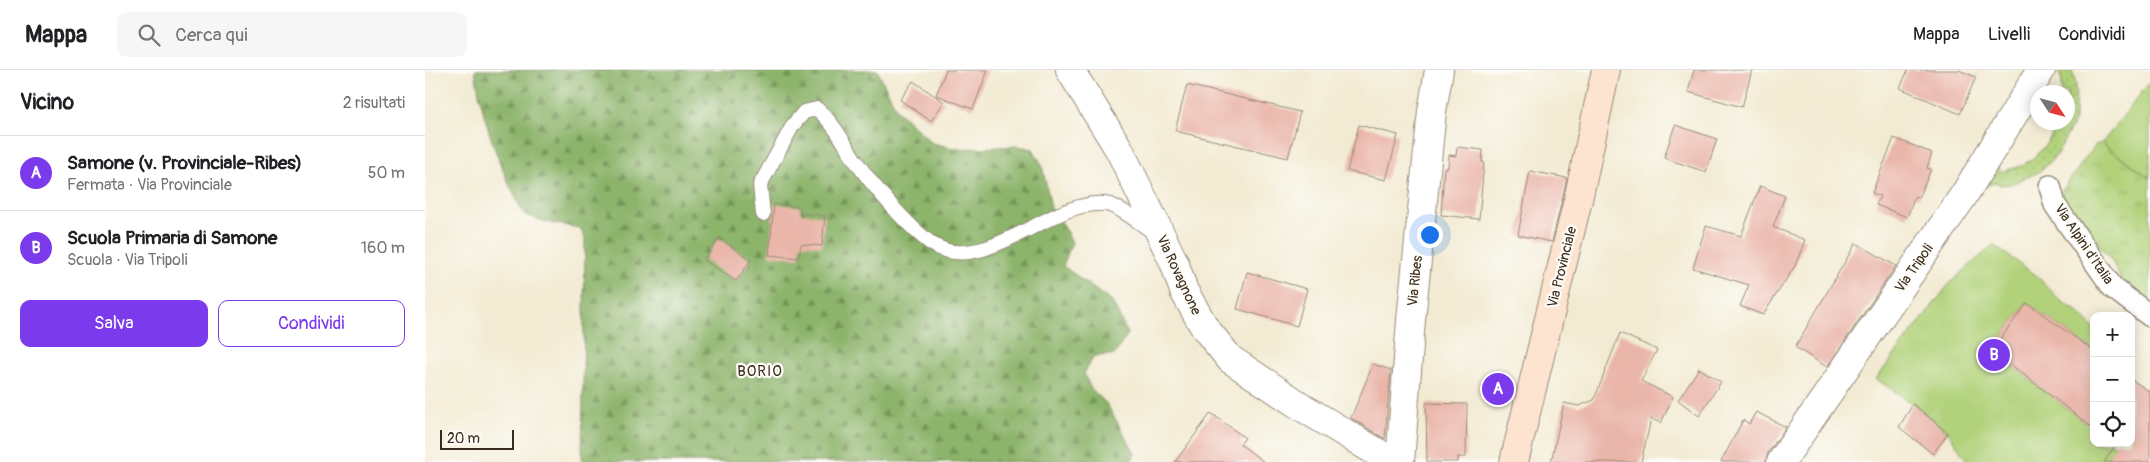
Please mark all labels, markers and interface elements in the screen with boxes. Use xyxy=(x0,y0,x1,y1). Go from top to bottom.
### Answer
search box xyxy=(117,12,467,57)
text: Mappa xyxy=(25,20,87,49)
icon: search xyxy=(135,21,163,49)
text: Cerca qui xyxy=(175,23,248,47)
text: Mappa xyxy=(1913,23,1960,46)
text: Livelli xyxy=(1988,23,2030,46)
text: Condividi xyxy=(2058,23,2125,46)
north arrow xyxy=(2030,85,2075,130)
text: Vicino xyxy=(20,89,74,116)
text: 2 risultati xyxy=(343,93,405,113)
text: Samone (v. Provinciale-Ribes) xyxy=(67,151,302,175)
text: A xyxy=(31,163,41,183)
text: 50 m xyxy=(368,163,405,183)
text: Fermata · Via Provinciale xyxy=(67,175,232,195)
street label: Via Alpini d'Italia xyxy=(2051,201,2117,287)
your location xyxy=(1417,222,1443,248)
street label: Via Provinciale xyxy=(1544,225,1580,309)
text: Scuola Primaria di Samone xyxy=(67,226,277,250)
street label: Via Rovagnone xyxy=(1153,232,1205,318)
text: B xyxy=(31,238,41,258)
text: 160 m xyxy=(361,238,405,258)
street label: Via Tripoli xyxy=(1891,240,1937,295)
text: Scuola · Via Tripoli xyxy=(67,250,188,270)
street label: Via Ribes xyxy=(1404,254,1426,307)
button: Salva xyxy=(20,300,208,347)
button: Condividi xyxy=(218,300,405,347)
map controls xyxy=(2090,312,2135,447)
button: + xyxy=(2090,312,2135,357)
pin: B xyxy=(1978,336,2010,374)
button: − xyxy=(2090,357,2135,402)
district label: BORIO xyxy=(737,362,783,381)
pin: A xyxy=(1482,370,1514,408)
button: locate xyxy=(2090,402,2135,447)
scale bar xyxy=(440,427,514,450)
text: 20 m xyxy=(447,430,480,447)

